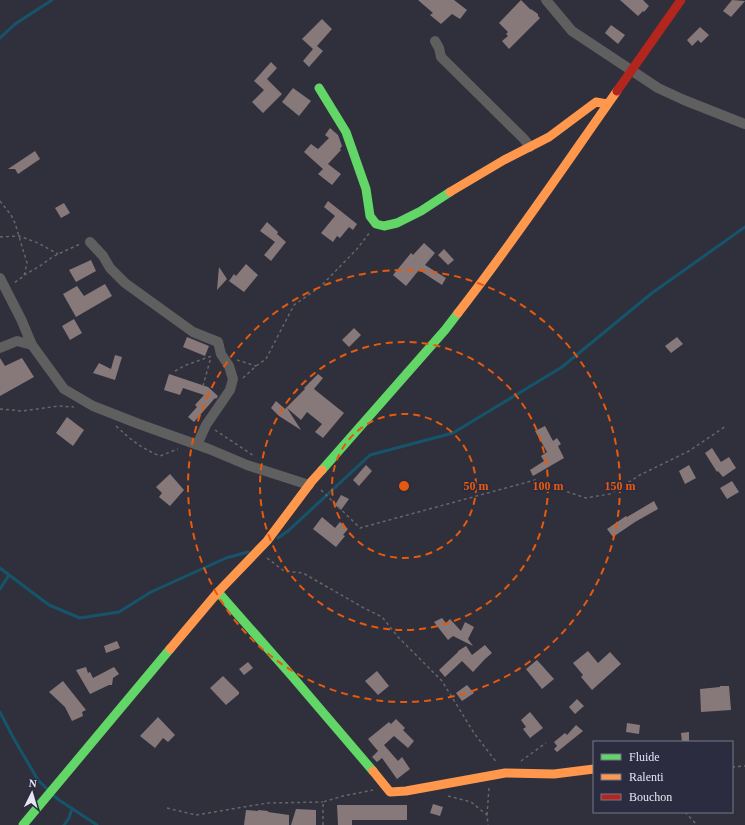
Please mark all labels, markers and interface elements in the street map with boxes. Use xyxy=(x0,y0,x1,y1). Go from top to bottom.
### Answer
centre of rings xyxy=(397,479,411,493)
text: 50 m xyxy=(464,479,489,493)
text: 100 m xyxy=(533,479,564,493)
text: 150 m xyxy=(605,479,636,493)
legend xyxy=(593,741,733,813)
text: Fluide xyxy=(629,750,660,764)
text: Ralenti xyxy=(629,770,664,784)
north arrow xyxy=(12,773,52,813)
text: N xyxy=(28,777,37,789)
text: Bouchon xyxy=(629,790,672,804)

